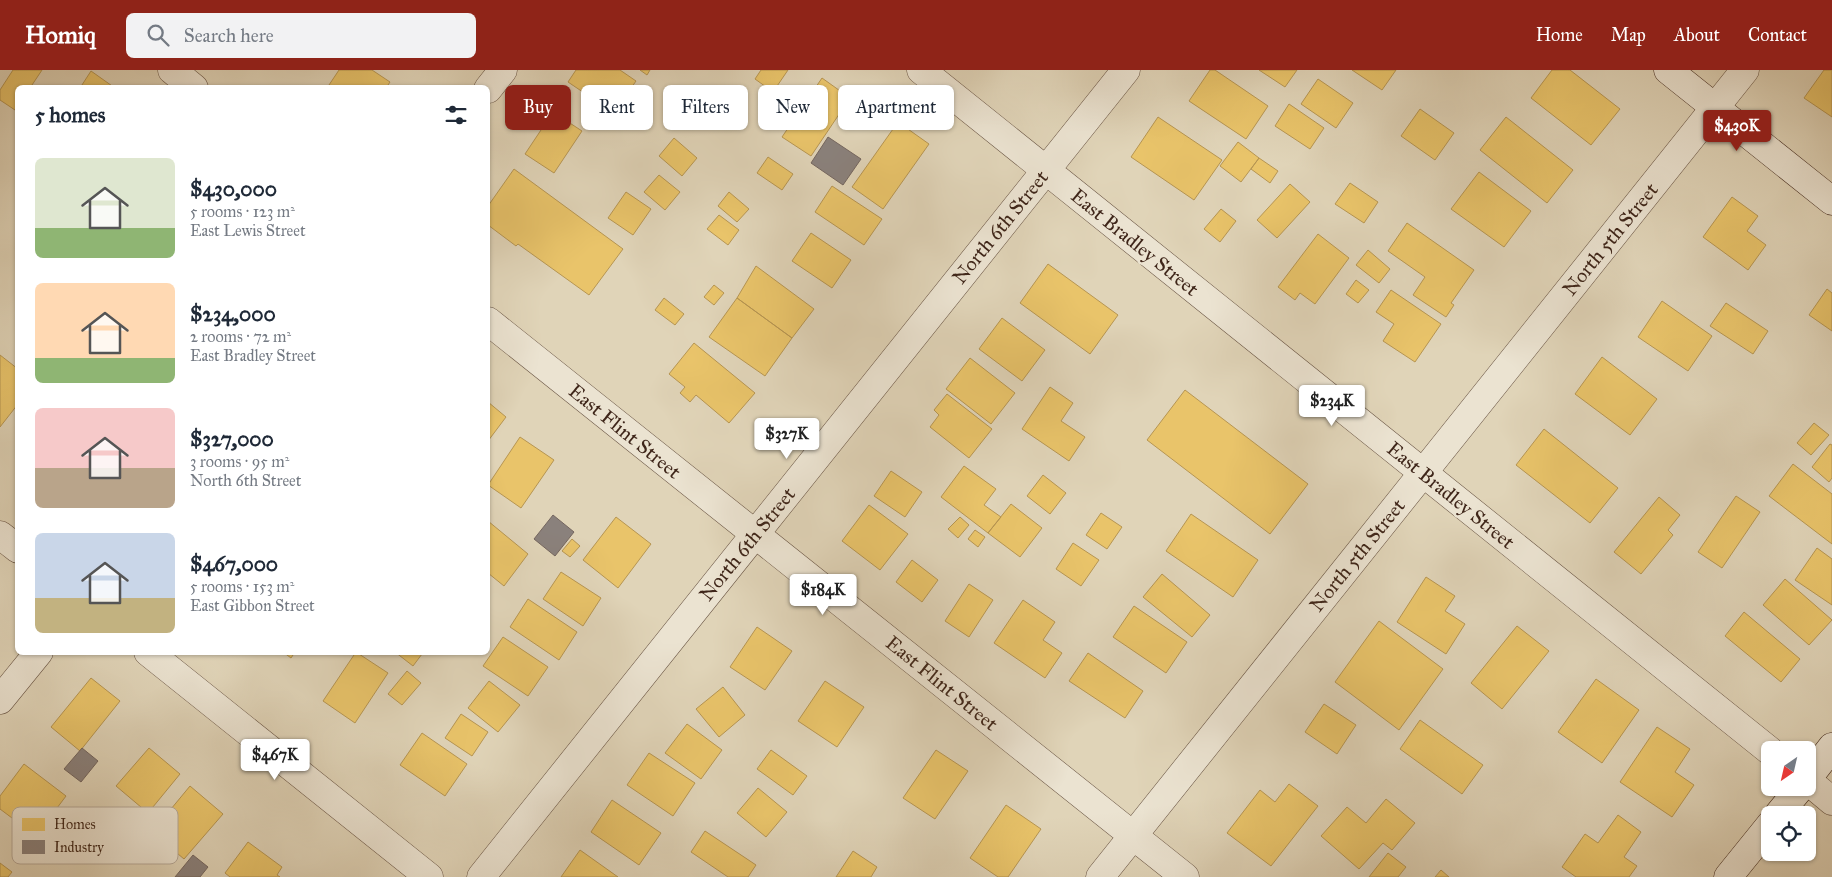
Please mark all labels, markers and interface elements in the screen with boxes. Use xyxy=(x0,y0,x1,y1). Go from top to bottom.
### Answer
search box xyxy=(126,13,476,58)
text: Homiq xyxy=(25,20,96,50)
icon: search xyxy=(144,21,172,49)
text: Search here xyxy=(184,24,274,47)
text: Home xyxy=(1536,24,1583,46)
text: Map xyxy=(1611,24,1646,46)
text: About xyxy=(1674,24,1720,46)
text: Contact xyxy=(1748,24,1807,46)
chip: Buy xyxy=(505,85,571,130)
chip: Rent xyxy=(581,85,653,130)
chip: Filters xyxy=(663,85,748,130)
chip: New xyxy=(758,85,828,130)
chip: Apartment xyxy=(838,85,954,130)
icon: filters xyxy=(442,101,470,129)
text: 5 homes xyxy=(35,102,106,128)
pin: $430K xyxy=(1702,109,1772,152)
text: $430K xyxy=(1714,116,1760,135)
street label: North 6th Street xyxy=(947,165,1053,289)
text: $430,000 xyxy=(190,176,277,202)
icon: home xyxy=(75,178,135,238)
street label: North 5th Street xyxy=(1557,178,1663,300)
street label: East Bradley Street xyxy=(1066,183,1204,301)
text: 5 rooms · 123 m² xyxy=(190,202,295,221)
text: East Lewis Street xyxy=(190,221,306,240)
text: $234,000 xyxy=(190,301,276,327)
icon: home xyxy=(75,303,135,363)
text: 2 rooms · 72 m² xyxy=(190,327,291,346)
text: East Bradley Street xyxy=(190,346,316,365)
street label: East Flint Street xyxy=(564,378,686,484)
pin: $234K xyxy=(1297,384,1367,427)
text: $234K xyxy=(1310,391,1354,410)
pin: $327K xyxy=(752,418,822,460)
text: $327K xyxy=(765,424,809,443)
text: $327,000 xyxy=(190,426,274,452)
icon: home xyxy=(75,428,135,488)
street label: East Bradley Street xyxy=(1382,436,1520,554)
text: 3 rooms · 95 m² xyxy=(190,452,289,471)
text: North 6th Street xyxy=(190,471,301,490)
street label: North 6th Street xyxy=(694,482,800,606)
street label: North 5th Street xyxy=(1304,494,1410,616)
text: $467,000 xyxy=(190,551,278,577)
icon: home xyxy=(75,553,135,613)
pin: $184K xyxy=(788,574,858,616)
text: 5 rooms · 153 m² xyxy=(190,577,294,596)
text: $184K xyxy=(801,580,845,599)
text: East Gibbon Street xyxy=(190,596,315,615)
street label: East Flint Street xyxy=(881,630,1003,736)
pin: $467K xyxy=(240,738,310,781)
north arrow xyxy=(1761,741,1816,796)
map controls xyxy=(1761,741,1816,861)
text: $467K xyxy=(252,745,298,764)
button: locate xyxy=(1761,806,1816,861)
legend xyxy=(12,807,178,864)
text: Homes xyxy=(54,816,96,833)
text: Industry xyxy=(54,839,104,856)

